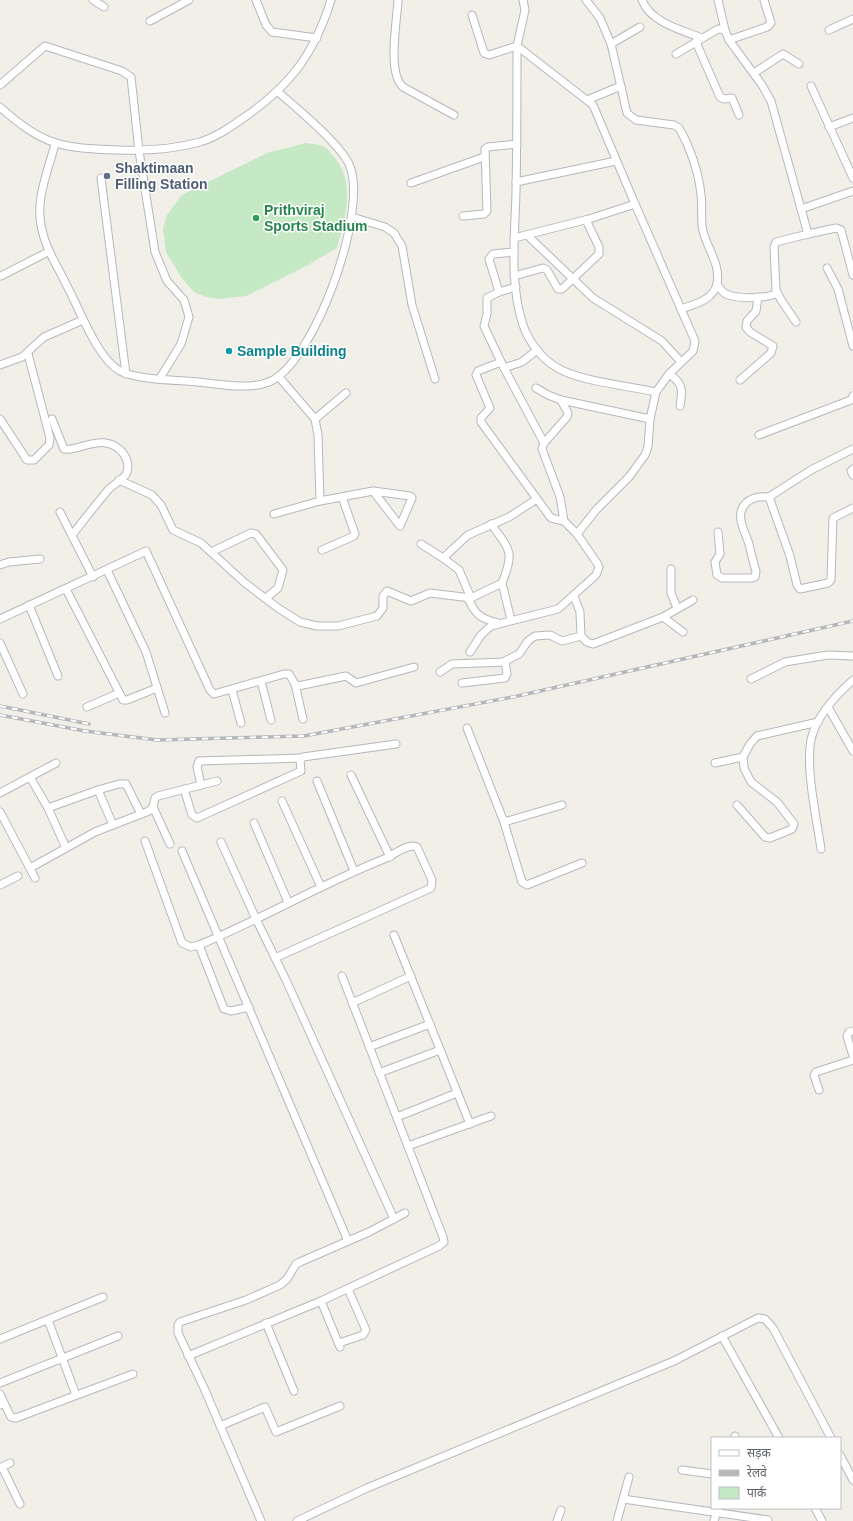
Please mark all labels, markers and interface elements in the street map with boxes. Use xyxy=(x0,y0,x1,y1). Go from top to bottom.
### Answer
place label: Shaktimaan Filling Station xyxy=(115,160,208,192)
marker: Shaktimaan Filling Station xyxy=(102,171,112,181)
place label: Prithviraj Sports Stadium xyxy=(264,202,367,234)
marker: Prithviraj Sports Stadium xyxy=(251,213,261,223)
place label: Sample Building xyxy=(237,343,347,359)
marker: Sample Building xyxy=(224,346,234,356)
legend xyxy=(711,1437,841,1509)
text: सड़क xyxy=(747,1446,772,1460)
text: रेलवे xyxy=(747,1465,767,1480)
text: पार्क xyxy=(747,1486,767,1500)

